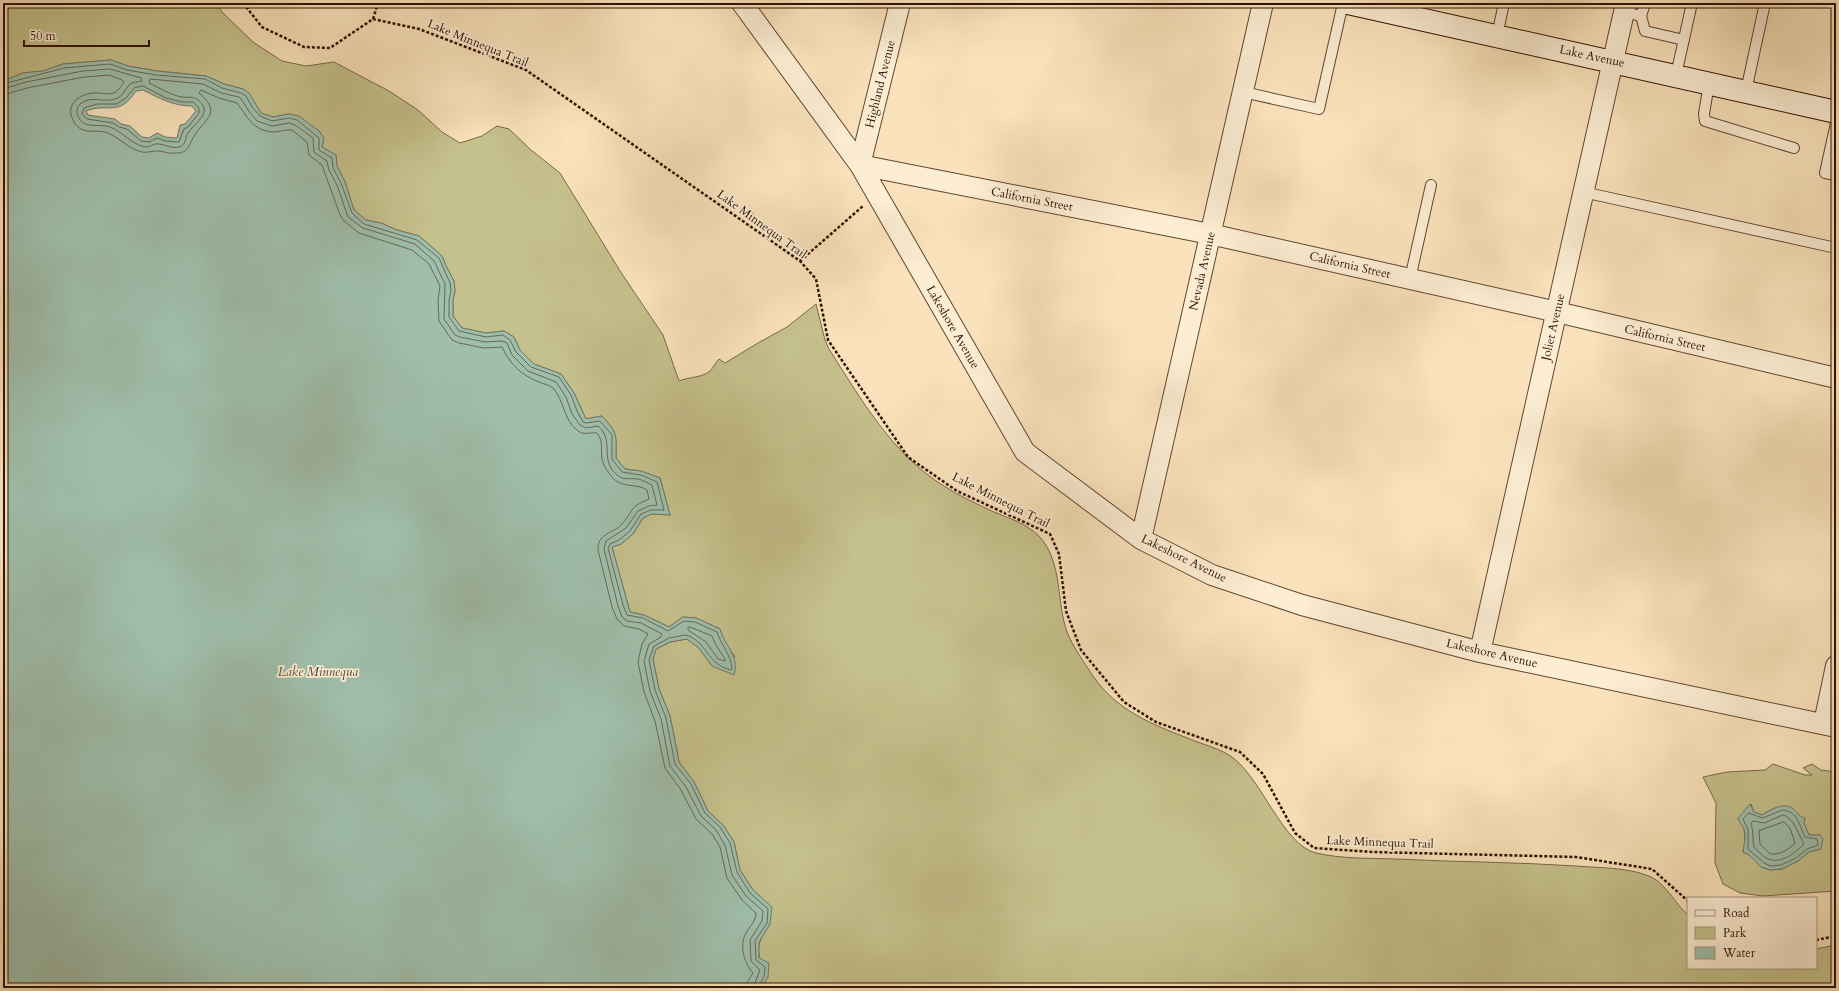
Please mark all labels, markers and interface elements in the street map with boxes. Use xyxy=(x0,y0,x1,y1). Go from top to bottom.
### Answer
street label: Lake Minnequa Trail xyxy=(425,15,531,71)
scale bar xyxy=(24,22,149,48)
text: 50 m xyxy=(30,28,57,44)
street label: Highland Avenue xyxy=(861,38,899,130)
street label: Lake Avenue xyxy=(1558,41,1626,71)
street label: California Street xyxy=(990,183,1074,215)
street label: Lake Minnequa Trail xyxy=(714,186,810,262)
street label: Nevada Avenue xyxy=(1185,230,1219,312)
street label: California Street xyxy=(1308,248,1392,282)
street label: Lakeshore Avenue xyxy=(923,283,983,371)
street label: Joliet Avenue xyxy=(1537,292,1568,364)
street label: California Street xyxy=(1623,321,1707,355)
street label: Lake Minnequa Trail xyxy=(949,468,1053,532)
street label: Lakeshore Avenue xyxy=(1139,530,1229,586)
street label: Lakeshore Avenue xyxy=(1445,635,1539,671)
water label: Lake Minnequa xyxy=(278,663,358,681)
street label: Lake Minnequa Trail xyxy=(1326,832,1434,852)
legend xyxy=(1687,897,1817,969)
text: Road xyxy=(1723,905,1750,921)
text: Park xyxy=(1723,925,1747,941)
text: Water xyxy=(1722,945,1756,961)

